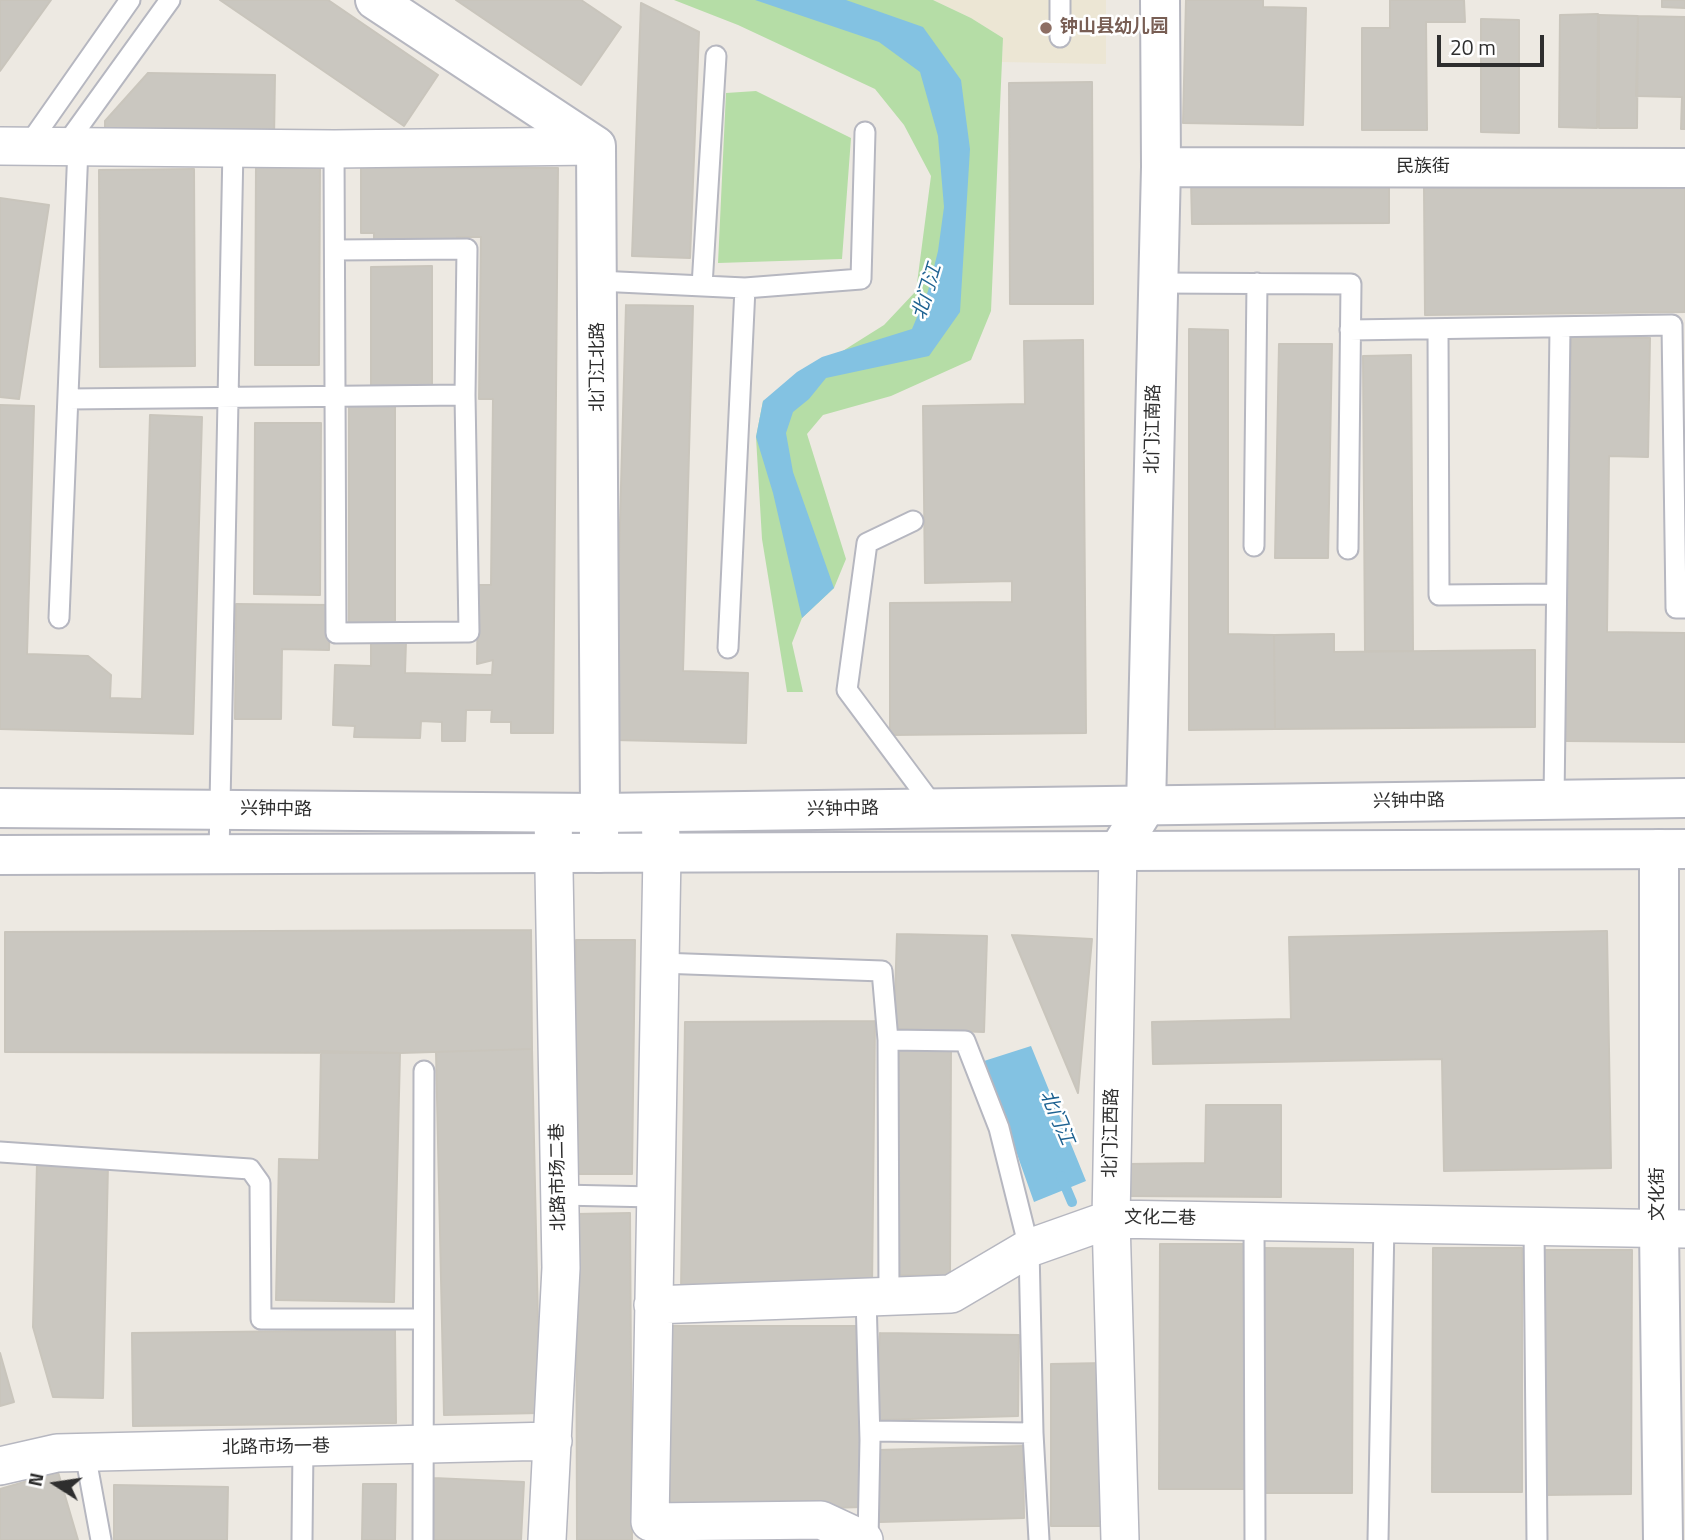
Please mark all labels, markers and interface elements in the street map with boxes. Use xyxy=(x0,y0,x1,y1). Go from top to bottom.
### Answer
place label: 钟山县幼儿园 xyxy=(1060,17,1168,39)
marker: 钟山县幼儿园 xyxy=(1038,20,1054,36)
scale bar xyxy=(1440,21,1547,65)
text: 20 m xyxy=(1450,31,1496,63)
street label: 民族街 xyxy=(1396,157,1450,179)
water label: 北门江 xyxy=(909,261,947,323)
street label: 北门江北路 xyxy=(588,322,610,412)
street label: 北门江南路 xyxy=(1142,384,1166,474)
street label: 兴钟中路 xyxy=(1373,791,1445,813)
street label: 兴钟中路 xyxy=(240,799,312,821)
street label: 兴钟中路 xyxy=(807,799,879,821)
water label: 北门江 xyxy=(1034,1087,1078,1149)
street label: 北门江西路 xyxy=(1100,1088,1124,1178)
street label: 北路市场二巷 xyxy=(547,1123,571,1231)
street label: 文化街 xyxy=(1648,1167,1670,1221)
street label: 文化二巷 xyxy=(1124,1208,1196,1230)
street label: 北路市场一巷 xyxy=(222,1436,330,1460)
north arrow xyxy=(21,1449,91,1519)
text: N xyxy=(19,1470,51,1489)

